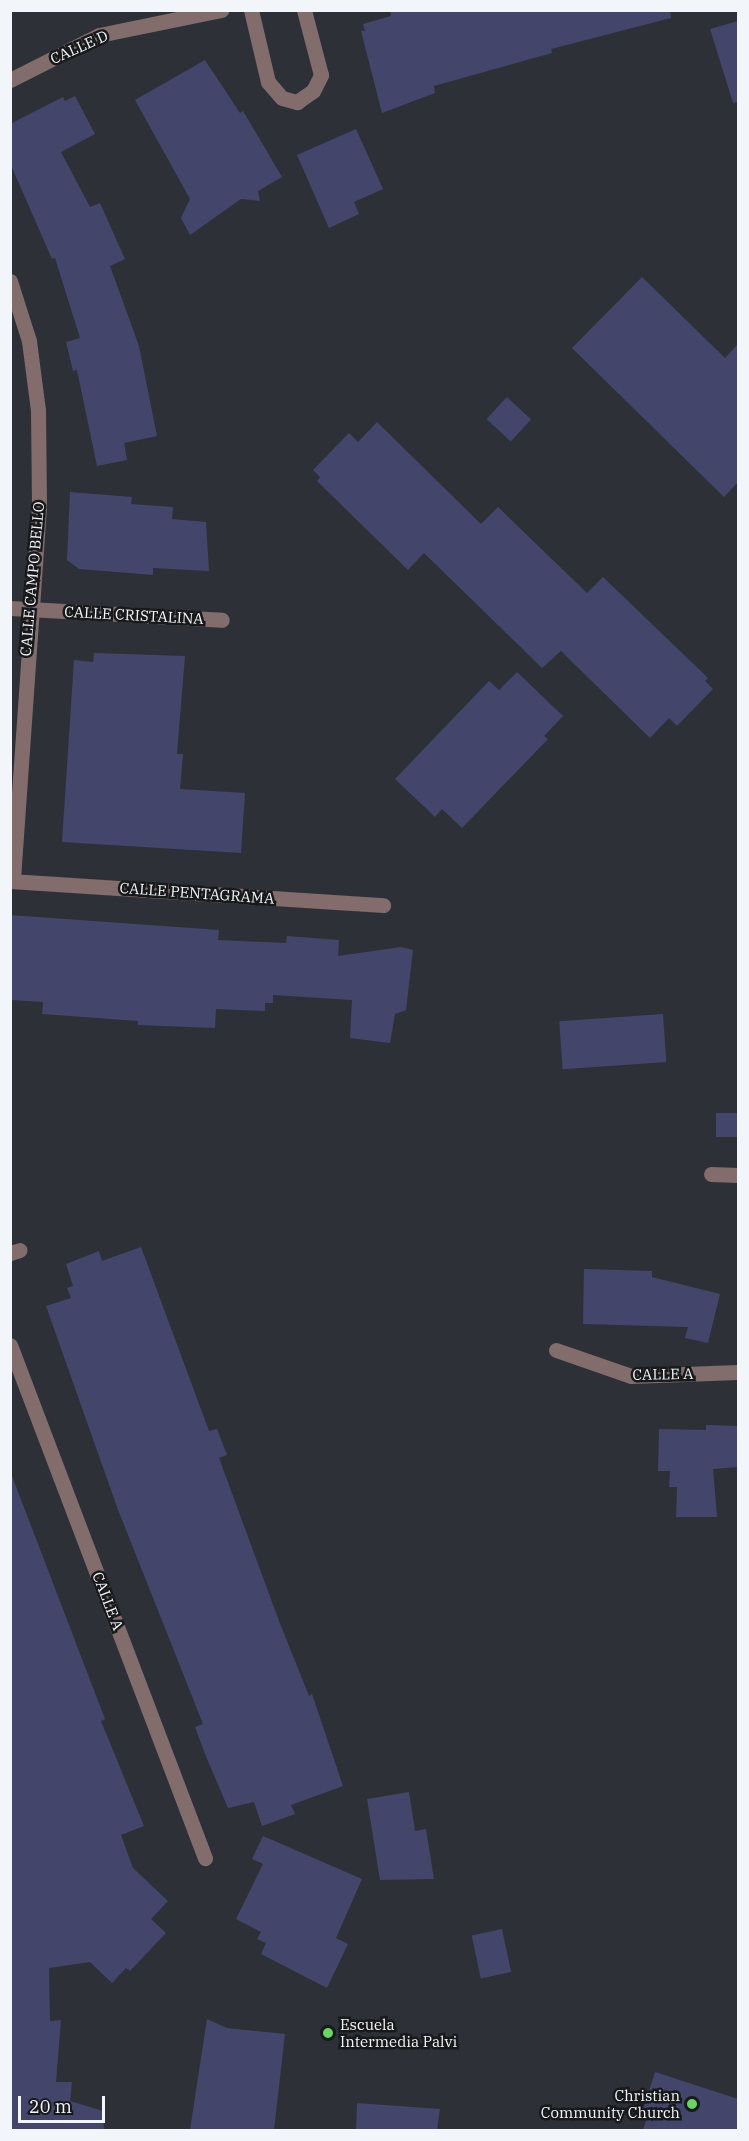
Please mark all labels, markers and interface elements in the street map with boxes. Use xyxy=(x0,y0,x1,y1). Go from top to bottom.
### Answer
street label: CALLE D xyxy=(47,26,111,68)
street label: CALLE CAMPO BELLO xyxy=(16,501,48,657)
street label: CALLE CRISTALINA xyxy=(64,602,204,628)
street label: CALLE PENTAGRAMA xyxy=(119,879,275,907)
street label: CALLE A xyxy=(632,1364,694,1384)
street label: CALLE A xyxy=(89,1569,127,1633)
place label: Escuela Intermedia Palvi xyxy=(340,2015,457,2050)
marker: Escuela Intermedia Palvi xyxy=(321,2026,335,2040)
scale bar xyxy=(21,2084,108,2122)
place label: Christian Community Church xyxy=(541,2086,680,2121)
text: 20 m xyxy=(29,2095,72,2118)
marker: Christian Community Church xyxy=(685,2097,699,2111)

